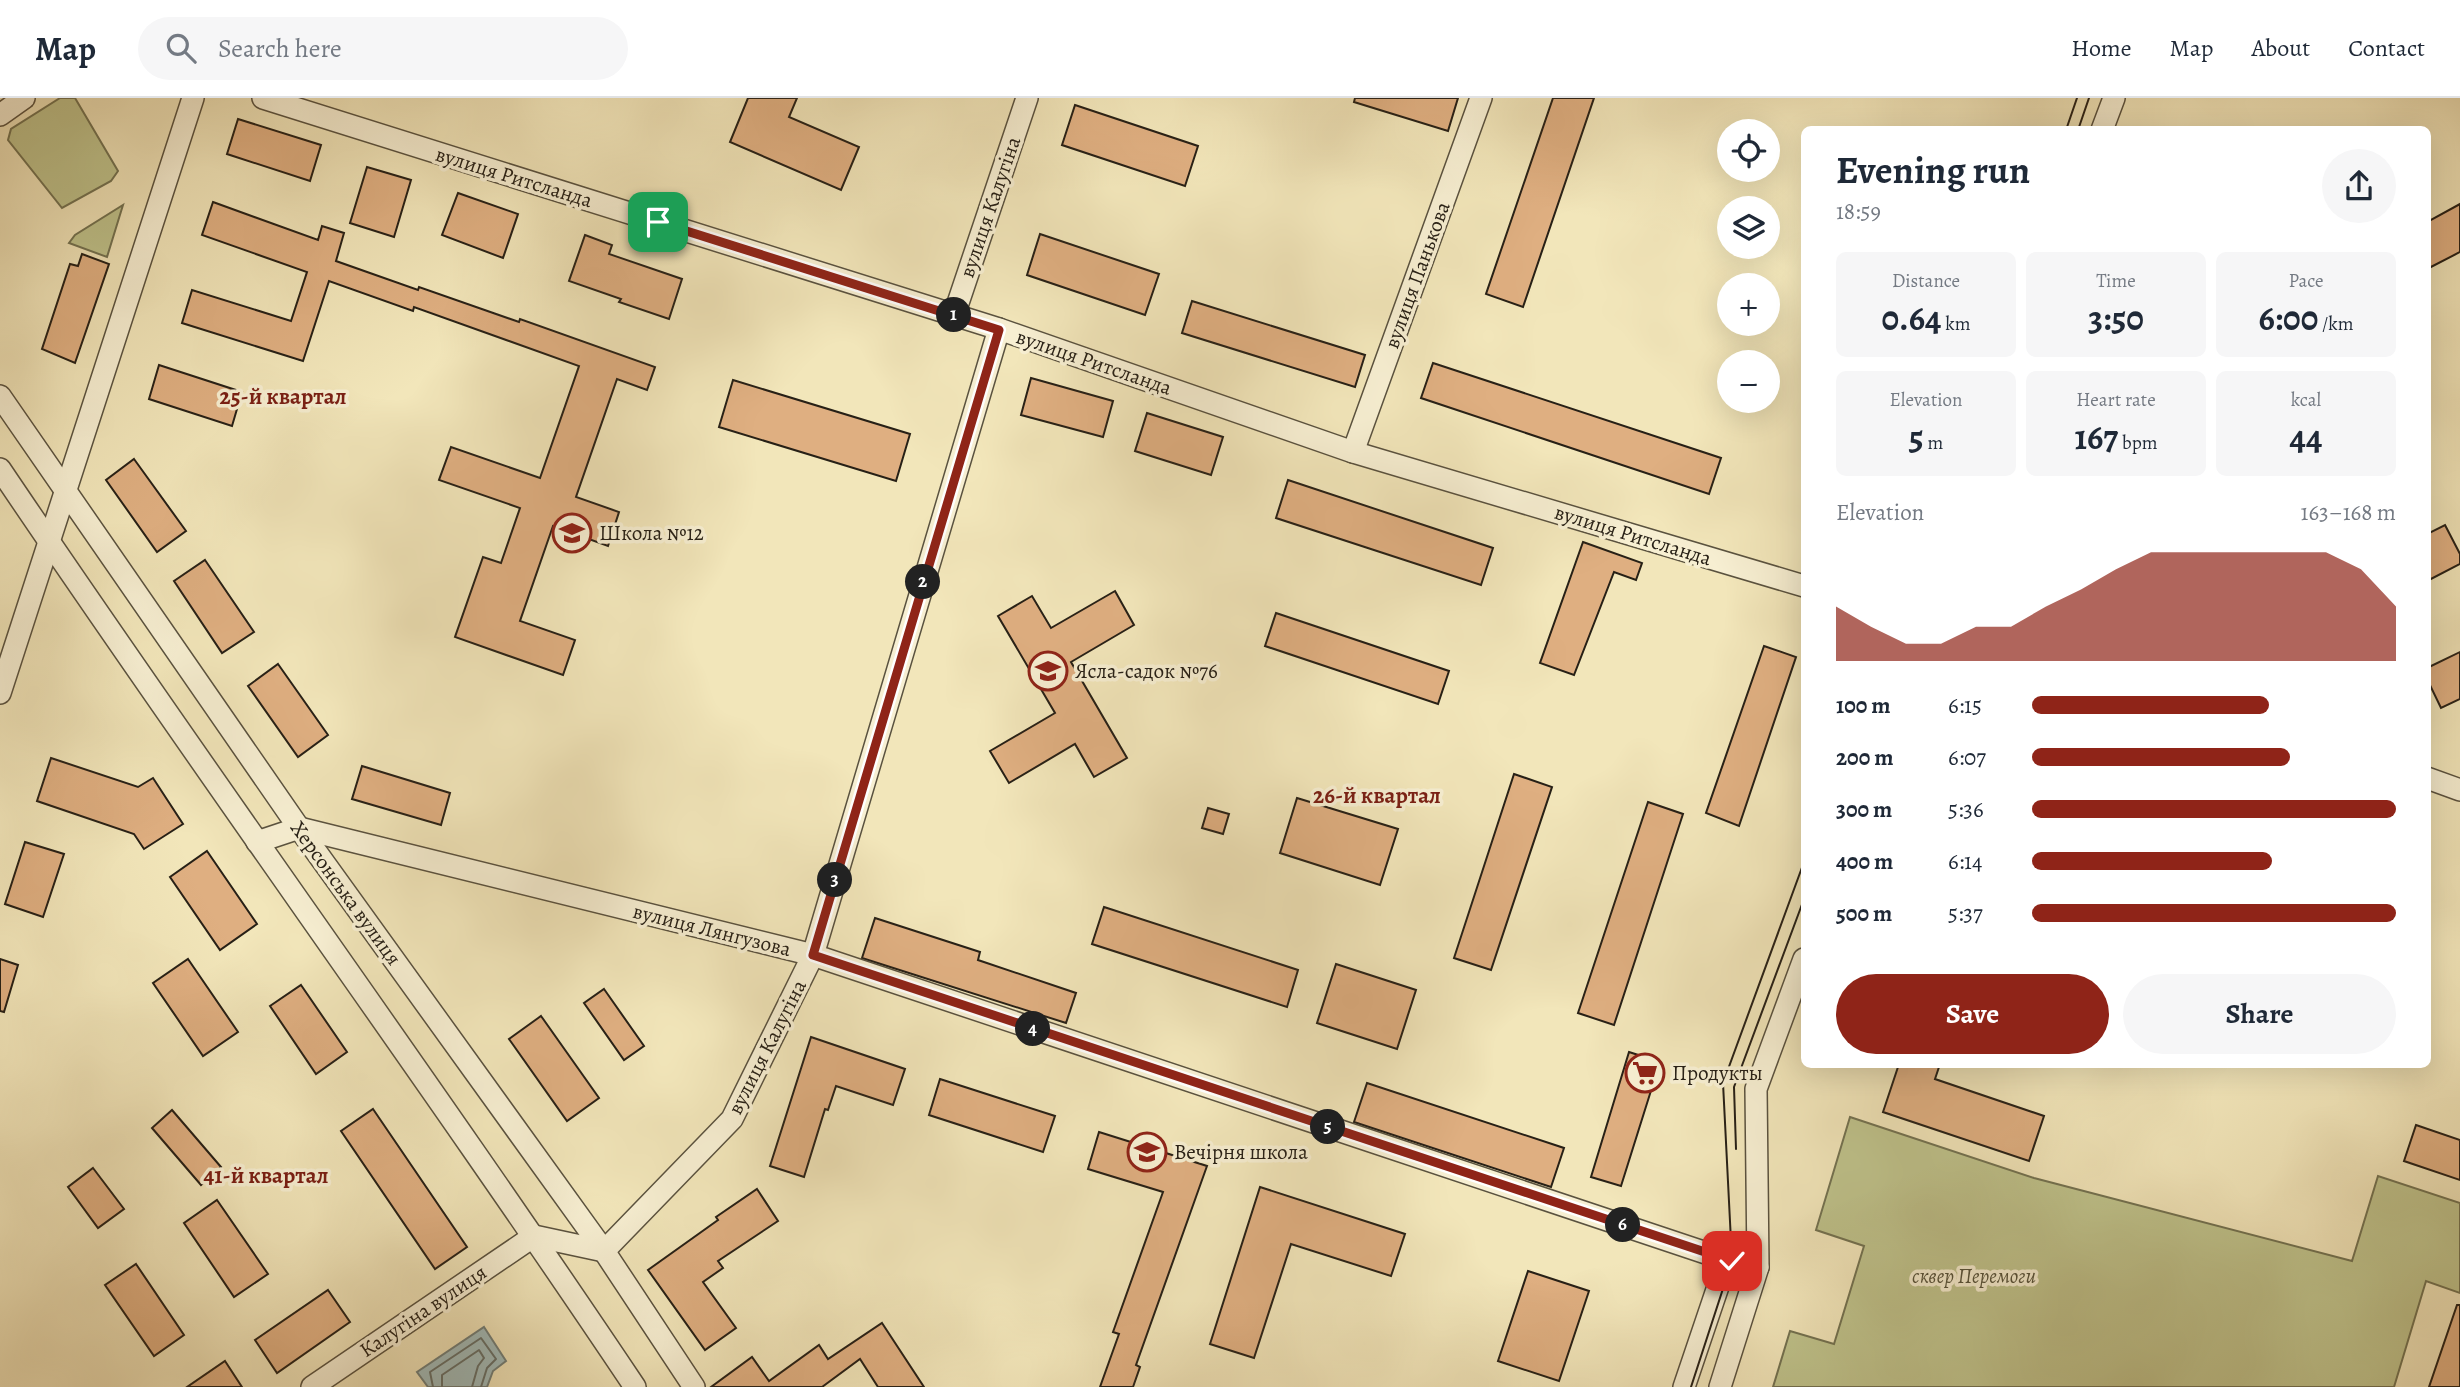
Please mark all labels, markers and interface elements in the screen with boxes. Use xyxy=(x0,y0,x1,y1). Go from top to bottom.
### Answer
search box xyxy=(138,17,628,80)
text: Map xyxy=(35,26,96,71)
icon: search xyxy=(162,29,200,67)
text: Search here xyxy=(218,31,342,66)
text: Home xyxy=(2071,32,2132,64)
text: Map xyxy=(2170,32,2214,64)
text: About xyxy=(2252,32,2310,64)
text: Contact xyxy=(2348,32,2425,64)
map controls xyxy=(1717,119,1780,413)
button: locate xyxy=(1717,119,1780,182)
street label: вулиця Калугіна xyxy=(953,132,1027,281)
street label: вулиця Ритсланда xyxy=(432,140,596,214)
text: Evening run xyxy=(1836,144,2030,196)
button: share xyxy=(2322,149,2396,223)
pin xyxy=(628,192,688,252)
button: layers xyxy=(1717,196,1780,259)
text: 18:59 xyxy=(1836,196,1881,227)
street label: вулиця Панькова xyxy=(1377,197,1457,352)
icon: arrive xyxy=(639,203,677,241)
text: Distance xyxy=(1892,268,1960,294)
text: Time xyxy=(2096,268,2136,294)
text: Pace xyxy=(2288,268,2324,294)
button: + xyxy=(1717,273,1780,336)
text: 0.64 xyxy=(1881,294,1942,342)
text: 3:50 xyxy=(2088,294,2144,342)
text: 6:00 xyxy=(2258,294,2318,342)
pin: 1 xyxy=(936,298,972,332)
text: 1 xyxy=(950,301,957,327)
text: km xyxy=(1942,311,1971,337)
text: /km xyxy=(2318,311,2354,337)
street label: вулиця Ритсланда xyxy=(1013,322,1176,402)
button: − xyxy=(1717,350,1780,413)
district label: 25-й квартал xyxy=(220,381,347,412)
text: Elevation xyxy=(1890,387,1962,413)
text: Heart rate xyxy=(2076,387,2156,413)
text: kcal xyxy=(2291,387,2321,413)
text: 5 xyxy=(1909,413,1924,461)
text: 167 xyxy=(2074,413,2118,461)
text: 44 xyxy=(2290,413,2322,461)
text: m xyxy=(1924,430,1943,456)
text: bpm xyxy=(2118,430,2158,456)
text: Elevation xyxy=(1836,497,1924,528)
text: 163–168 m xyxy=(2301,497,2396,528)
street label: вулиця Ритсланда xyxy=(1551,498,1715,572)
school or university icon: Школа №12 xyxy=(551,512,593,554)
place label: Школа №12 xyxy=(599,519,704,547)
pin: 2 xyxy=(906,564,940,600)
text: 2 xyxy=(918,568,927,594)
school or university icon: Ясла-садок №76 xyxy=(1027,650,1069,692)
place label: Ясла-садок №76 xyxy=(1075,657,1218,685)
text: 100 m xyxy=(1836,690,1891,721)
text: 6:15 xyxy=(1948,690,1982,721)
text: 200 m xyxy=(1836,742,1894,773)
text: 6:07 xyxy=(1948,742,1986,773)
district label: 26-й квартал xyxy=(1313,780,1441,811)
text: 300 m xyxy=(1836,794,1892,825)
text: 5:36 xyxy=(1948,794,1984,825)
street label: Херсонська вулиця xyxy=(284,815,408,971)
text: 400 m xyxy=(1836,846,1893,877)
text: 6:14 xyxy=(1948,846,1982,877)
pin: 3 xyxy=(818,862,852,898)
text: 3 xyxy=(830,866,839,892)
street label: вулиця Лянгузова xyxy=(630,897,794,963)
text: 500 m xyxy=(1836,898,1892,929)
text: 5:37 xyxy=(1948,898,1983,929)
button: Save xyxy=(1836,974,2109,1054)
button: Share xyxy=(2123,974,2396,1054)
street label: вулиця Калугіна xyxy=(721,975,813,1119)
pin: 4 xyxy=(1016,1012,1050,1046)
text: 4 xyxy=(1028,1015,1037,1041)
supermarket icon: Продукты xyxy=(1624,1052,1666,1094)
place label: Продукты xyxy=(1672,1059,1763,1087)
pin: 5 xyxy=(1310,1110,1346,1144)
text: 5 xyxy=(1323,1113,1332,1139)
school or university icon: Вечірня школа xyxy=(1126,1131,1168,1173)
place label: Вечірня школа xyxy=(1174,1138,1308,1166)
district label: 41-й квартал xyxy=(203,1160,329,1191)
pin: 6 xyxy=(1606,1208,1640,1242)
text: 6 xyxy=(1618,1211,1627,1237)
pin xyxy=(1702,1231,1762,1291)
icon: check xyxy=(1713,1242,1751,1280)
street label: Калугіна вулиця xyxy=(354,1258,492,1364)
park label: сквер Перемоги xyxy=(1912,1262,2036,1290)

